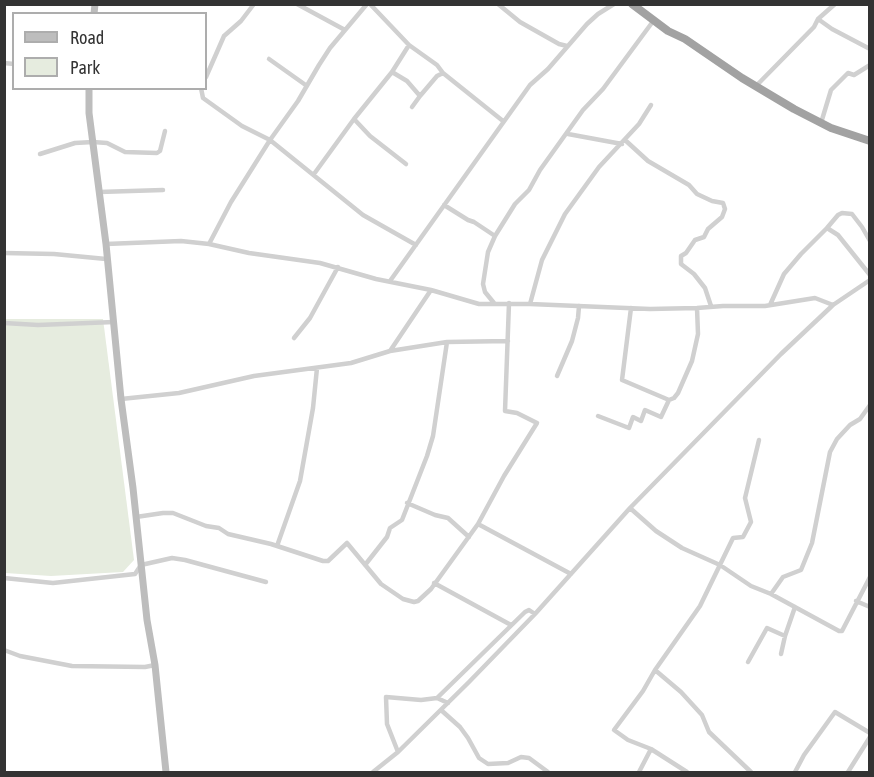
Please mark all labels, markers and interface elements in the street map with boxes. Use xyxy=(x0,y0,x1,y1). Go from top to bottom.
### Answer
legend xyxy=(12,12,207,90)
text: Road xyxy=(70,27,104,48)
text: Park xyxy=(70,57,100,78)

